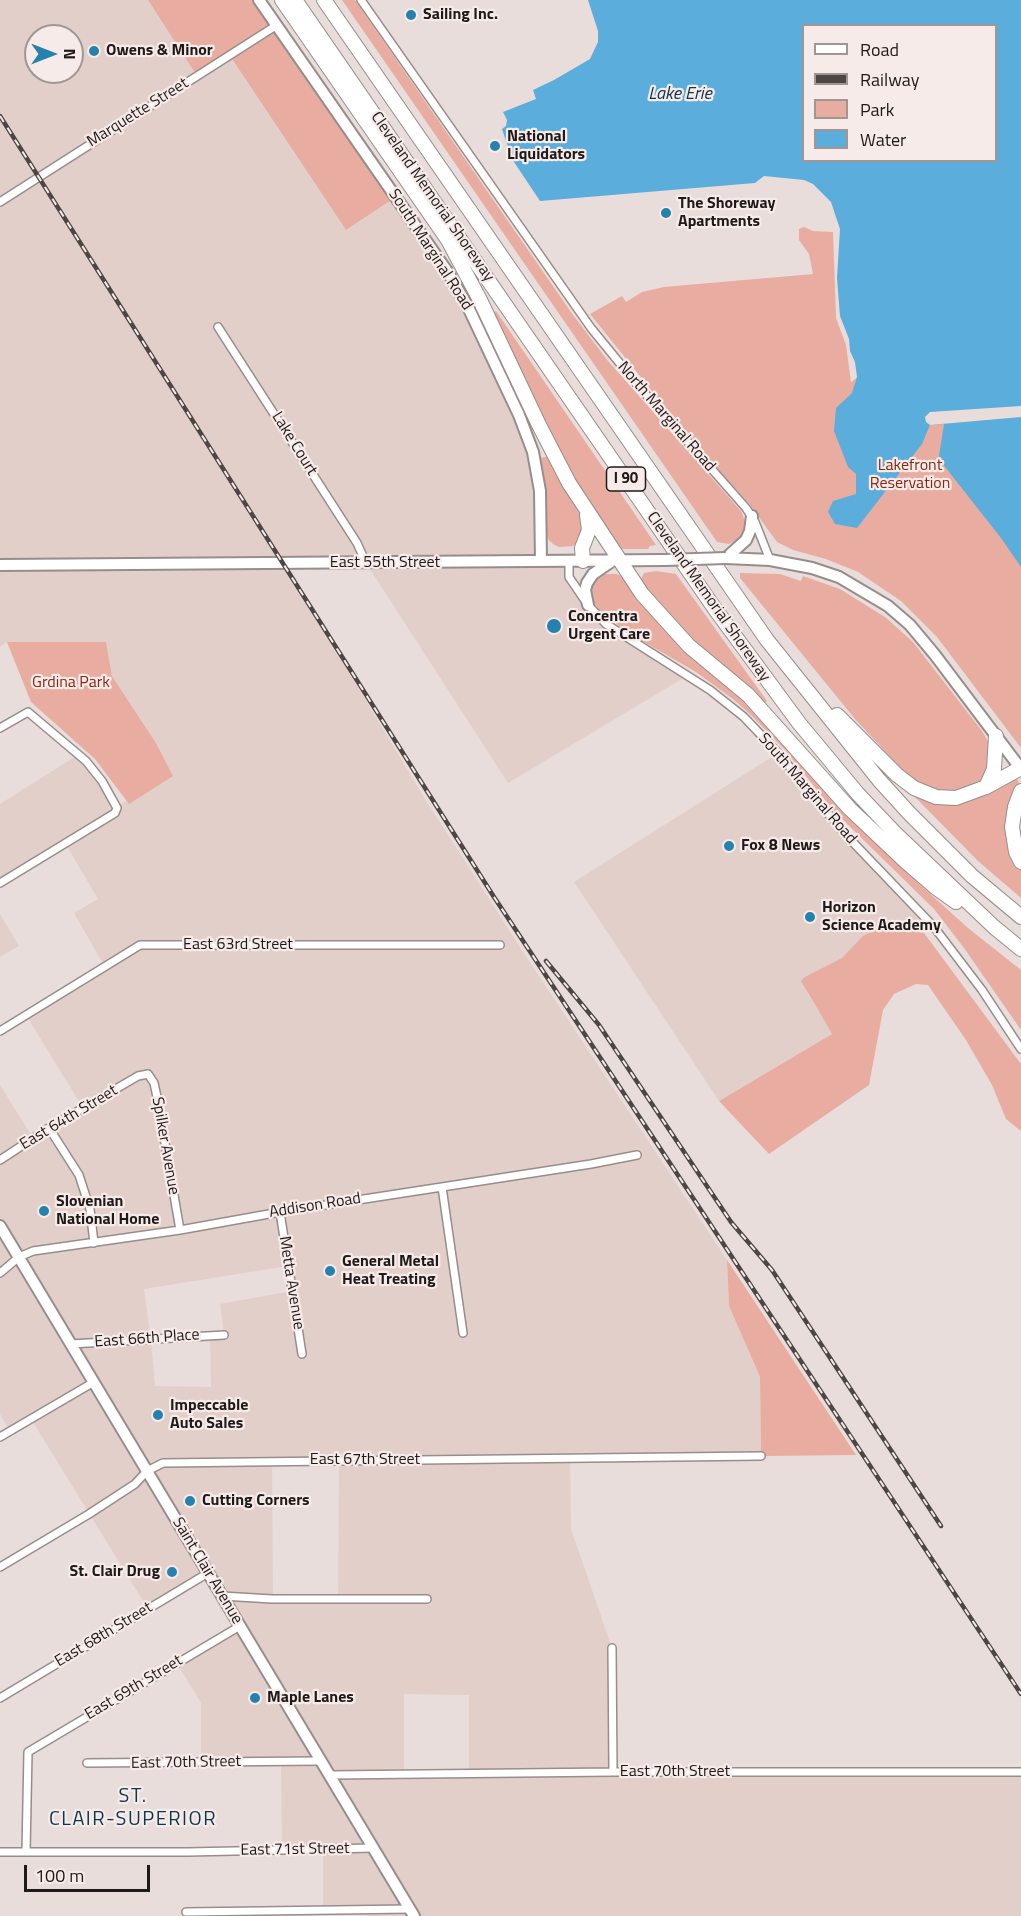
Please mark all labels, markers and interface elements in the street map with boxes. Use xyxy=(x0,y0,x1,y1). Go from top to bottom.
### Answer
place label: Sailing Inc. xyxy=(423,5,498,25)
marker: Sailing Inc. xyxy=(404,8,418,22)
north arrow xyxy=(24,24,84,84)
legend xyxy=(802,24,997,162)
text: Road xyxy=(860,36,899,63)
place label: Owens & Minor xyxy=(106,41,213,61)
marker: Owens & Minor xyxy=(87,44,101,58)
text: N xyxy=(58,48,82,60)
text: Railway xyxy=(860,66,919,93)
street label: Marquette Street xyxy=(84,74,192,152)
water label: Lake Erie xyxy=(648,84,712,106)
text: Park xyxy=(860,96,894,123)
street label: Cleveland Memorial Shoreway xyxy=(366,108,498,286)
text: Water xyxy=(860,126,906,153)
place label: National Liquidators xyxy=(507,127,585,165)
marker: National Liquidators xyxy=(488,139,502,153)
street label: South Marginal Road xyxy=(384,186,476,314)
place label: The Shoreway Apartments xyxy=(678,194,776,232)
marker: The Shoreway Apartments xyxy=(659,206,673,220)
street label: North Marginal Road xyxy=(613,358,719,476)
street label: Lake Court xyxy=(267,409,321,479)
park label: Lakefront Reservation xyxy=(870,456,950,494)
road number: I 90 xyxy=(606,467,646,491)
street label: Cleveland Memorial Shoreway xyxy=(642,508,774,686)
street label: East 55th Street xyxy=(330,553,440,573)
place label: Concentra Urgent Care xyxy=(568,607,650,645)
marker: Concentra Urgent Care xyxy=(545,617,563,635)
park label: Grdina Park xyxy=(32,673,110,693)
street label: South Marginal Road xyxy=(754,730,860,848)
place label: Fox 8 News xyxy=(741,836,820,856)
marker: Fox 8 News xyxy=(722,839,736,853)
place label: Horizon Science Academy xyxy=(822,898,941,936)
marker: Horizon Science Academy xyxy=(803,910,817,924)
street label: East 63rd Street xyxy=(183,935,293,955)
street label: East 64th Street xyxy=(17,1081,121,1155)
street label: Spilker Avenue xyxy=(147,1096,183,1196)
street label: Addison Road xyxy=(268,1189,362,1223)
place label: Slovenian National Home xyxy=(56,1192,159,1230)
marker: Slovenian National Home xyxy=(37,1204,51,1218)
street label: Metta Avenue xyxy=(274,1235,308,1331)
place label: General Metal Heat Treating xyxy=(342,1252,439,1290)
marker: General Metal Heat Treating xyxy=(323,1264,337,1278)
street label: East 66th Place xyxy=(94,1326,200,1352)
place label: Impeccable Auto Sales xyxy=(170,1396,248,1434)
marker: Impeccable Auto Sales xyxy=(151,1408,165,1422)
street label: East 67th Street xyxy=(310,1450,420,1470)
place label: Cutting Corners xyxy=(202,1491,310,1511)
marker: Cutting Corners xyxy=(183,1494,197,1508)
street label: Saint Clair Avenue xyxy=(168,1514,246,1628)
place label: St. Clair Drug xyxy=(70,1562,160,1582)
marker: St. Clair Drug xyxy=(165,1565,179,1579)
street label: East 68th Street xyxy=(52,1598,156,1672)
street label: East 69th Street xyxy=(82,1651,186,1725)
place label: Maple Lanes xyxy=(267,1688,354,1708)
marker: Maple Lanes xyxy=(248,1691,262,1705)
street label: East 70th Street xyxy=(131,1752,241,1774)
street label: East 70th Street xyxy=(620,1762,730,1782)
district label: ST. CLAIR-SUPERIOR xyxy=(49,1785,217,1832)
street label: East 71st Street xyxy=(240,1839,350,1861)
scale bar xyxy=(27,1853,153,1891)
text: 100 m xyxy=(35,1862,84,1889)

